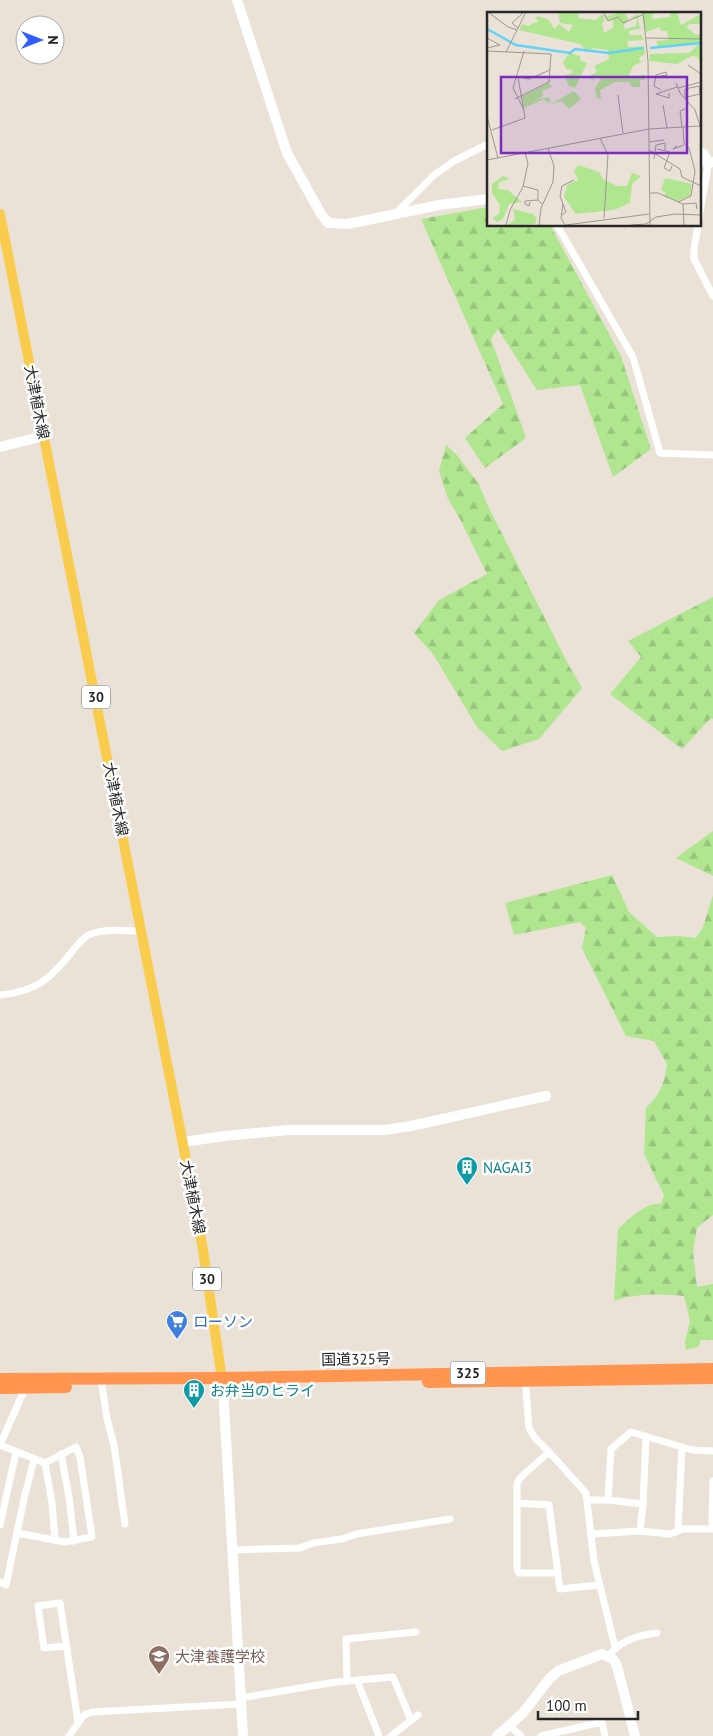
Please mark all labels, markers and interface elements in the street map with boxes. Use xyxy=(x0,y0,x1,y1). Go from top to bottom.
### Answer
inset map xyxy=(487,12,700,226)
north arrow xyxy=(15,15,65,65)
text: N xyxy=(44,35,62,45)
street label: 大津植木線 xyxy=(21,363,53,441)
road number: 30 xyxy=(82,686,110,709)
street label: 大津植木線 xyxy=(100,760,132,838)
building icon: NAGAI3 xyxy=(455,1155,479,1186)
street label: 大津植木線 xyxy=(177,1158,209,1236)
place label: NAGAI3 xyxy=(483,1158,532,1177)
road number: 30 xyxy=(193,1268,221,1290)
supermarket icon: ローソン xyxy=(165,1309,189,1340)
place label: ローソン xyxy=(193,1312,253,1331)
street label: 国道325号 xyxy=(321,1349,391,1369)
road number: 325 xyxy=(450,1362,486,1385)
building icon: お弁当のヒライ xyxy=(182,1378,206,1409)
place label: お弁当のヒライ xyxy=(210,1381,315,1400)
school or university icon: 大津養護学校 xyxy=(147,1644,171,1675)
place label: 大津養護学校 xyxy=(175,1647,265,1666)
scale bar xyxy=(538,1688,638,1720)
text: 100 m xyxy=(546,1696,587,1715)

